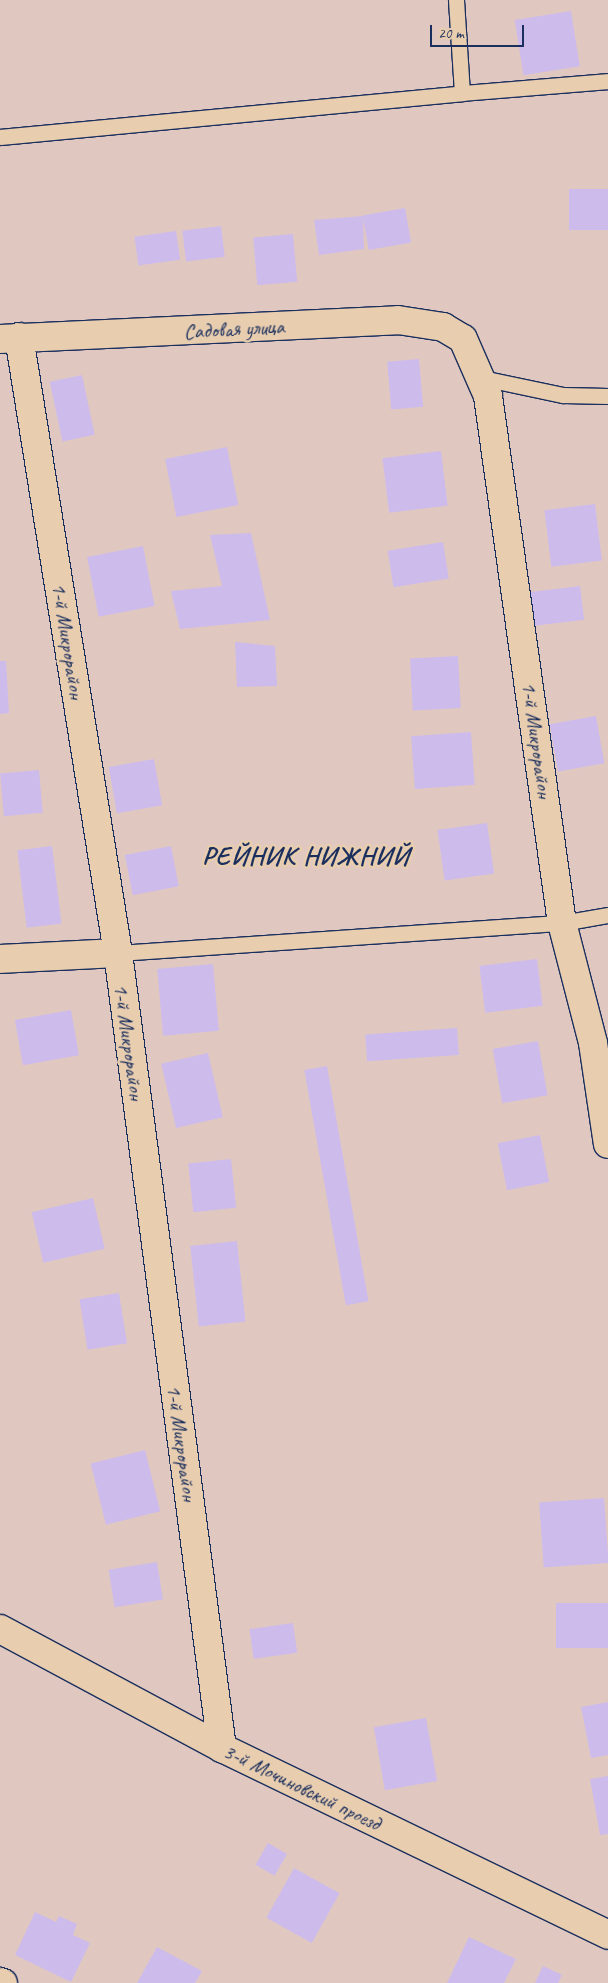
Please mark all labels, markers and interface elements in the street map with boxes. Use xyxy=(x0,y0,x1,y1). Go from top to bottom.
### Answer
scale bar xyxy=(433,15,527,47)
text: 20 m xyxy=(438,24,464,43)
street label: Садовая улица xyxy=(182,314,286,344)
street label: 1-й Микрорайон xyxy=(46,581,90,701)
street label: 1-й Микрорайон xyxy=(516,680,558,800)
district label: РЕЙНИК НИЖНИЙ xyxy=(198,840,414,872)
street label: 1-й Микрорайон xyxy=(108,982,150,1102)
street label: 1-й Микрорайон xyxy=(161,1383,203,1503)
street label: 3-й Мочиновский проезд xyxy=(219,1738,385,1836)

